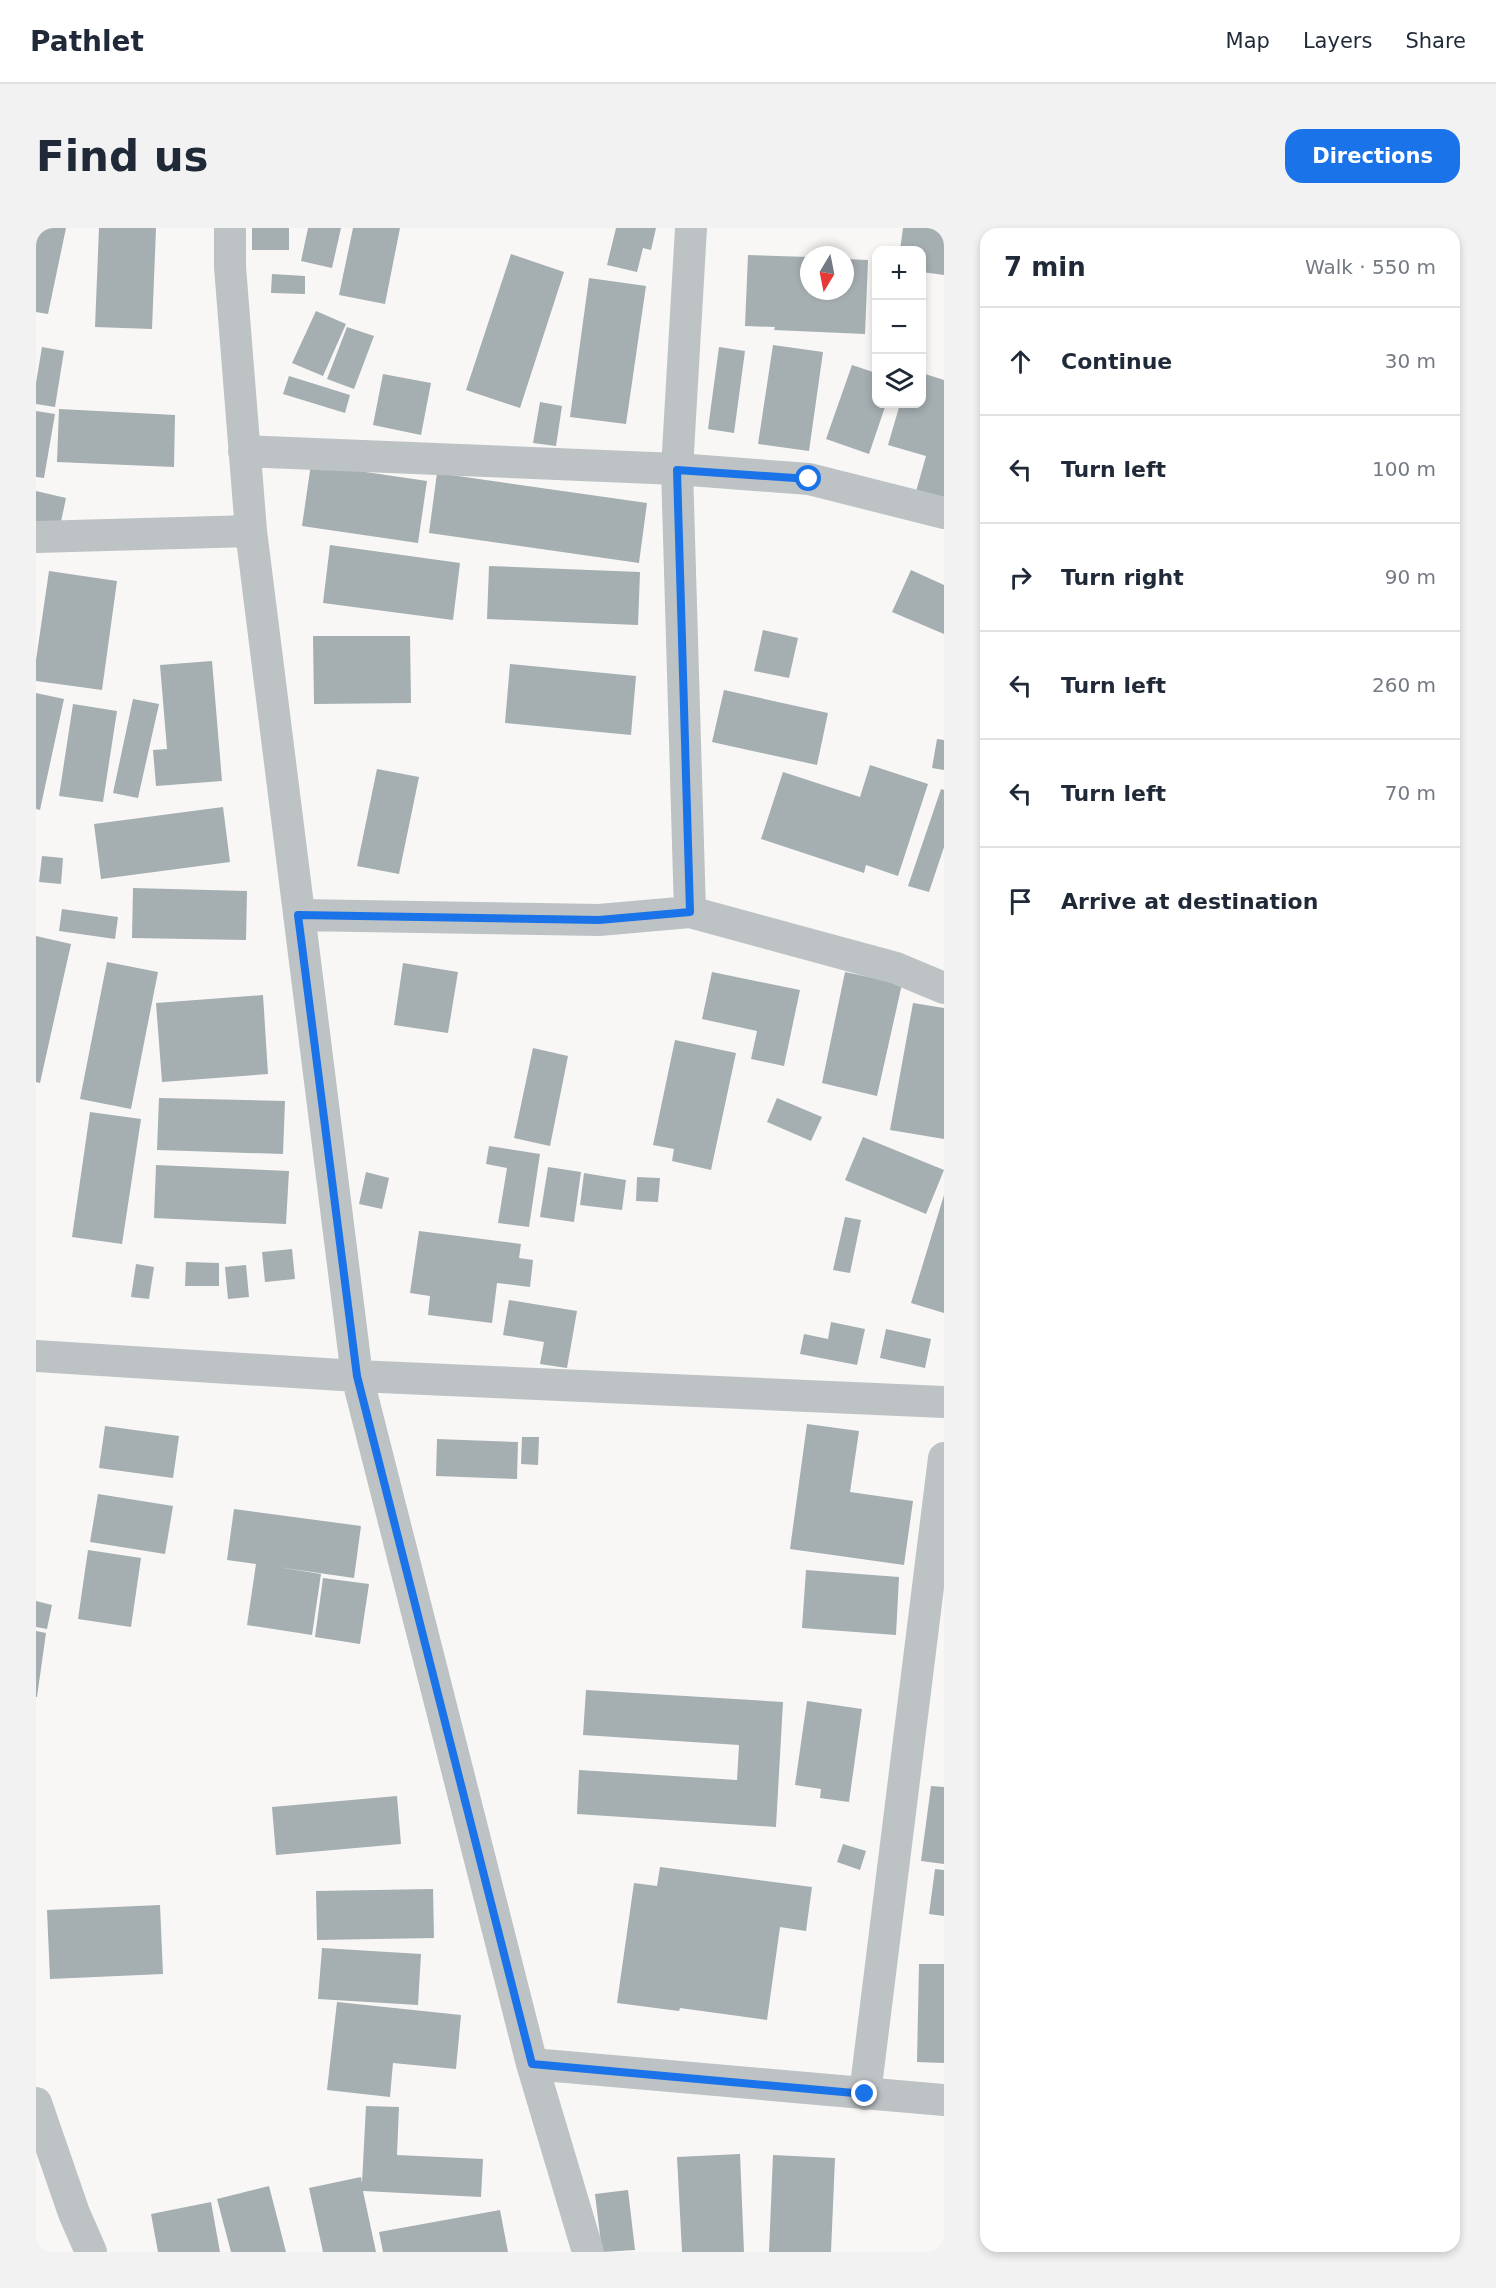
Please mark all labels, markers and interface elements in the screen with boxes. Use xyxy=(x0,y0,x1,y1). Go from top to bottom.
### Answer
text: Pathlet xyxy=(30,25,144,58)
text: Map xyxy=(1226,29,1270,53)
text: Layers xyxy=(1303,29,1372,53)
text: Share xyxy=(1405,29,1466,53)
button: Directions xyxy=(1285,129,1460,183)
text: Find us xyxy=(36,132,209,181)
north arrow xyxy=(800,246,854,300)
map controls xyxy=(872,246,926,408)
button: + xyxy=(872,246,926,300)
text: 7 min xyxy=(1004,252,1086,282)
text: Walk · 550 m xyxy=(1305,255,1436,279)
button: − xyxy=(872,300,926,354)
icon: ahead xyxy=(1004,345,1037,378)
text: Continue xyxy=(1061,349,1172,374)
text: 30 m xyxy=(1385,349,1436,373)
button: layers xyxy=(872,354,926,408)
icon: left xyxy=(1004,453,1037,486)
text: Turn left xyxy=(1061,457,1166,482)
text: 100 m xyxy=(1372,457,1436,481)
route start xyxy=(795,465,821,491)
icon: right xyxy=(1004,561,1037,594)
text: Turn right xyxy=(1061,565,1184,590)
text: 90 m xyxy=(1385,565,1436,589)
icon: left xyxy=(1004,669,1037,702)
text: Turn left xyxy=(1061,673,1166,698)
text: 260 m xyxy=(1372,673,1436,697)
icon: left xyxy=(1004,777,1037,810)
text: Turn left xyxy=(1061,781,1166,806)
text: 70 m xyxy=(1385,781,1436,805)
icon: arrive xyxy=(1004,885,1037,918)
text: Arrive at destination xyxy=(1061,889,1318,914)
route end xyxy=(851,2080,877,2106)

